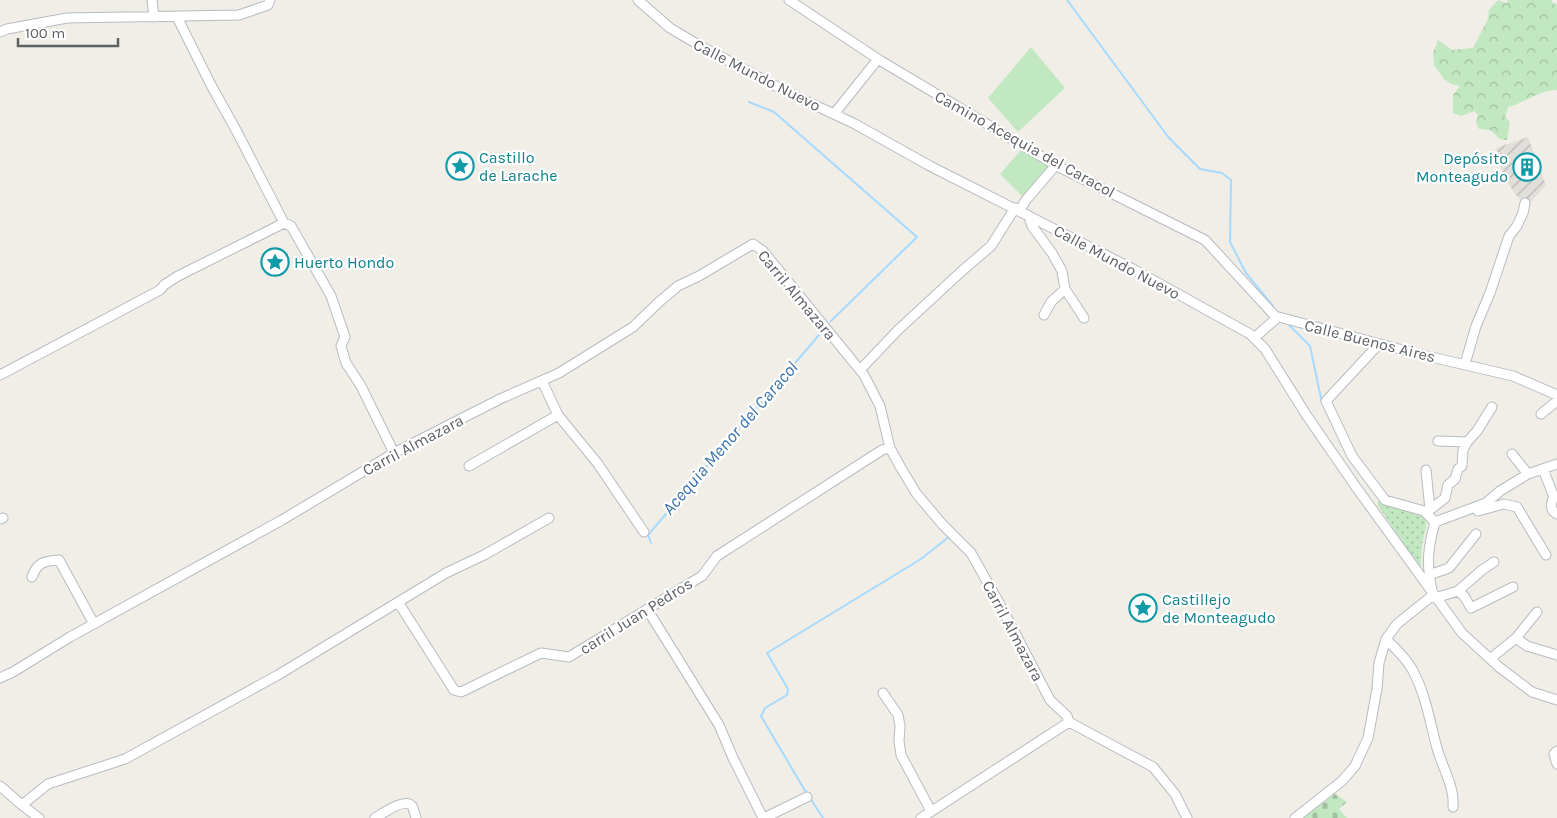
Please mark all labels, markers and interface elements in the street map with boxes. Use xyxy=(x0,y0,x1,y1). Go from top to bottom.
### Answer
scale bar xyxy=(18,15,118,47)
text: 100 m xyxy=(25,24,65,42)
street label: Calle Mundo Nuevo xyxy=(690,35,824,115)
street label: Camino Acequia del Caracol xyxy=(931,86,1119,202)
place label: Castillo de Larache xyxy=(479,148,558,185)
place label: Depósito Monteagudo xyxy=(1416,149,1508,186)
place icon: Castillo de Larache xyxy=(445,151,475,181)
building icon: Depósito Monteagudo xyxy=(1512,152,1542,182)
street label: Calle Mundo Nuevo xyxy=(1051,221,1183,303)
street label: Carril Almazara xyxy=(754,246,840,344)
place icon: Huerto Hondo xyxy=(260,247,290,277)
place label: Huerto Hondo xyxy=(294,253,394,272)
street label: Calle Buenos Aires xyxy=(1302,316,1438,366)
water label: Acequia Menor del Caracol xyxy=(657,356,803,519)
street label: Carril Almazara xyxy=(359,410,467,480)
street label: carril Juan Pedros xyxy=(576,574,696,658)
street label: Carril Almazara xyxy=(978,577,1048,685)
place label: Castillejo de Monteagudo xyxy=(1162,590,1275,627)
place icon: Castillejo de Monteagudo xyxy=(1128,593,1158,623)

